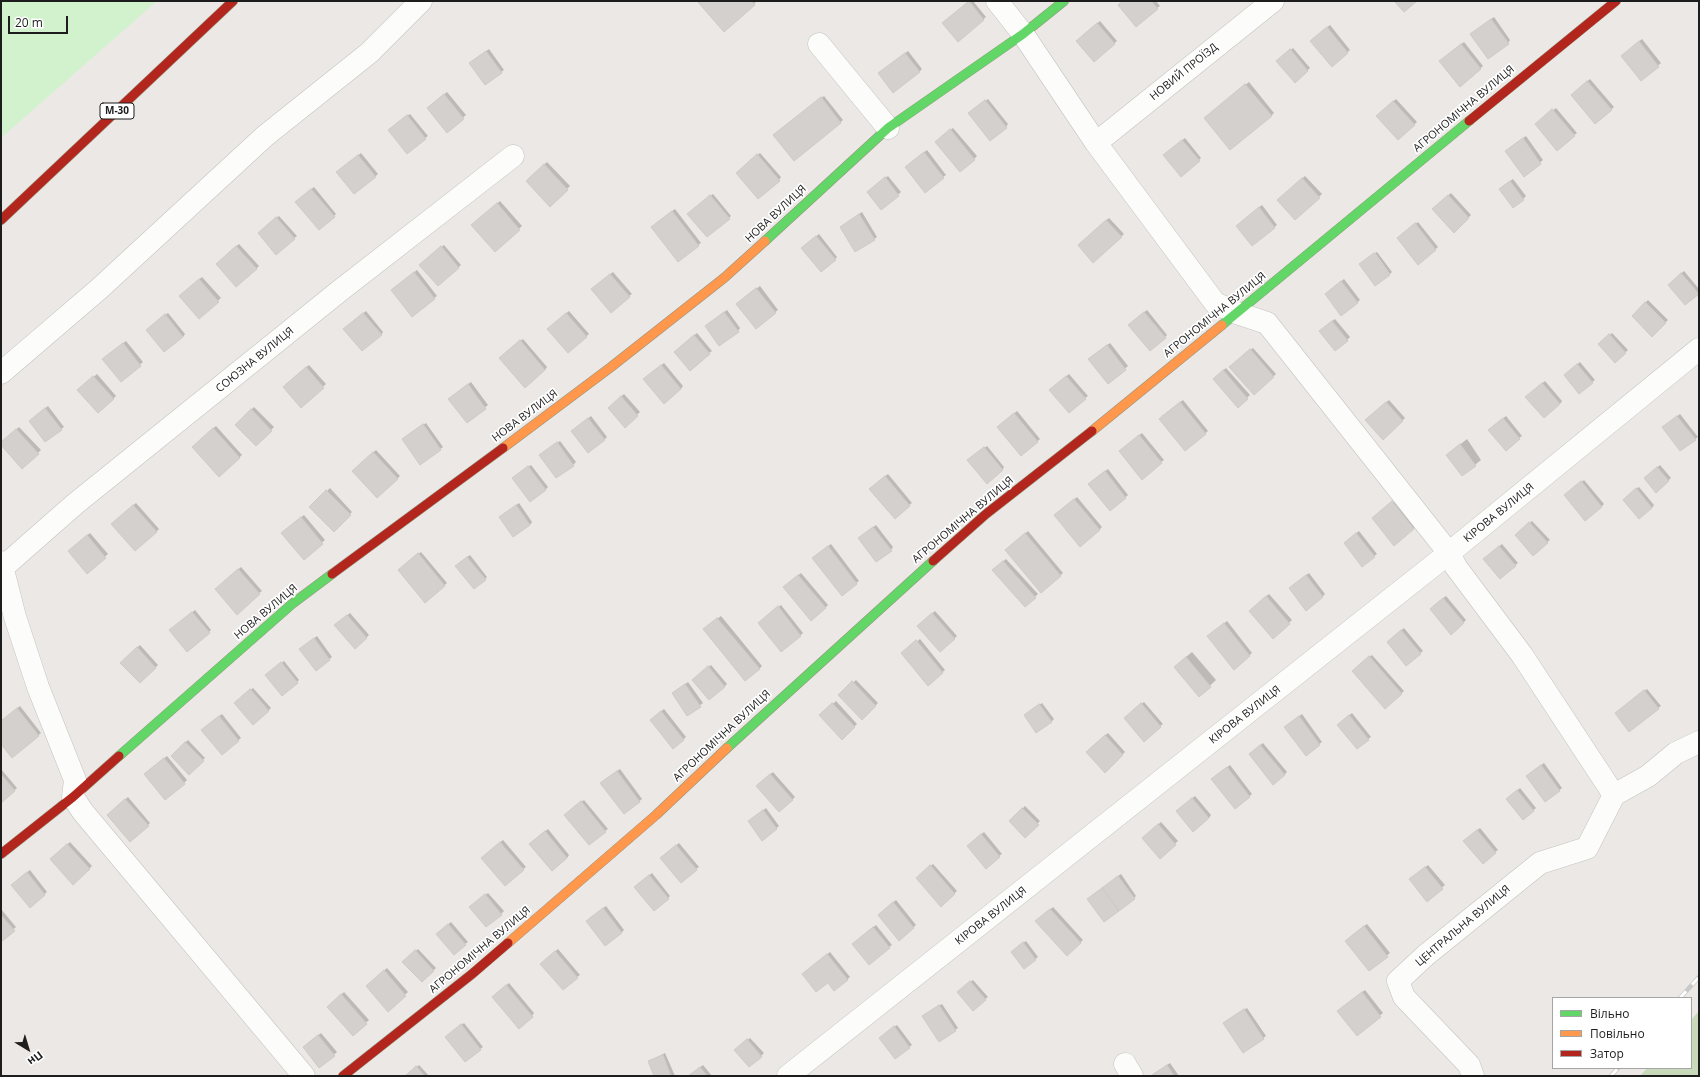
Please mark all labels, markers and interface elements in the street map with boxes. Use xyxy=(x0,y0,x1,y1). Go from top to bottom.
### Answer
scale bar xyxy=(10,8,70,34)
text: 20 m xyxy=(15,14,43,31)
street label: НОВИЙ ПРОЇЗД xyxy=(1147,41,1221,103)
street label: АГРОНОМІЧНА ВУЛИЦЯ xyxy=(1411,63,1517,155)
road number: М-30 xyxy=(100,103,134,119)
street label: НОВА ВУЛИЦЯ xyxy=(743,182,809,246)
street label: АГРОНОМІЧНА ВУЛИЦЯ xyxy=(1161,270,1269,360)
street label: СОЮЗНА ВУЛИЦЯ xyxy=(213,325,297,395)
street label: НОВА ВУЛИЦЯ xyxy=(490,387,560,445)
street label: АГРОНОМІЧНА ВУЛИЦЯ xyxy=(910,474,1016,566)
street label: КІРОВА ВУЛИЦЯ xyxy=(1461,481,1537,545)
street label: НОВА ВУЛИЦЯ xyxy=(232,582,300,642)
street label: КІРОВА ВУЛИЦЯ xyxy=(1207,683,1283,747)
street label: АГРОНОМІЧНА ВУЛИЦЯ xyxy=(671,687,773,785)
street label: ЦЕНТРАЛЬНА ВУЛИЦЯ xyxy=(1413,882,1513,970)
street label: КІРОВА ВУЛИЦЯ xyxy=(953,884,1029,948)
street label: АГРОНОМІЧНА ВУЛИЦЯ xyxy=(427,904,533,996)
legend xyxy=(1552,997,1692,1069)
text: Вільно xyxy=(1590,1005,1630,1022)
text: Повільно xyxy=(1590,1025,1645,1042)
north arrow xyxy=(8,1029,48,1069)
text: Затор xyxy=(1590,1045,1624,1062)
text: Пн xyxy=(25,1048,46,1070)

